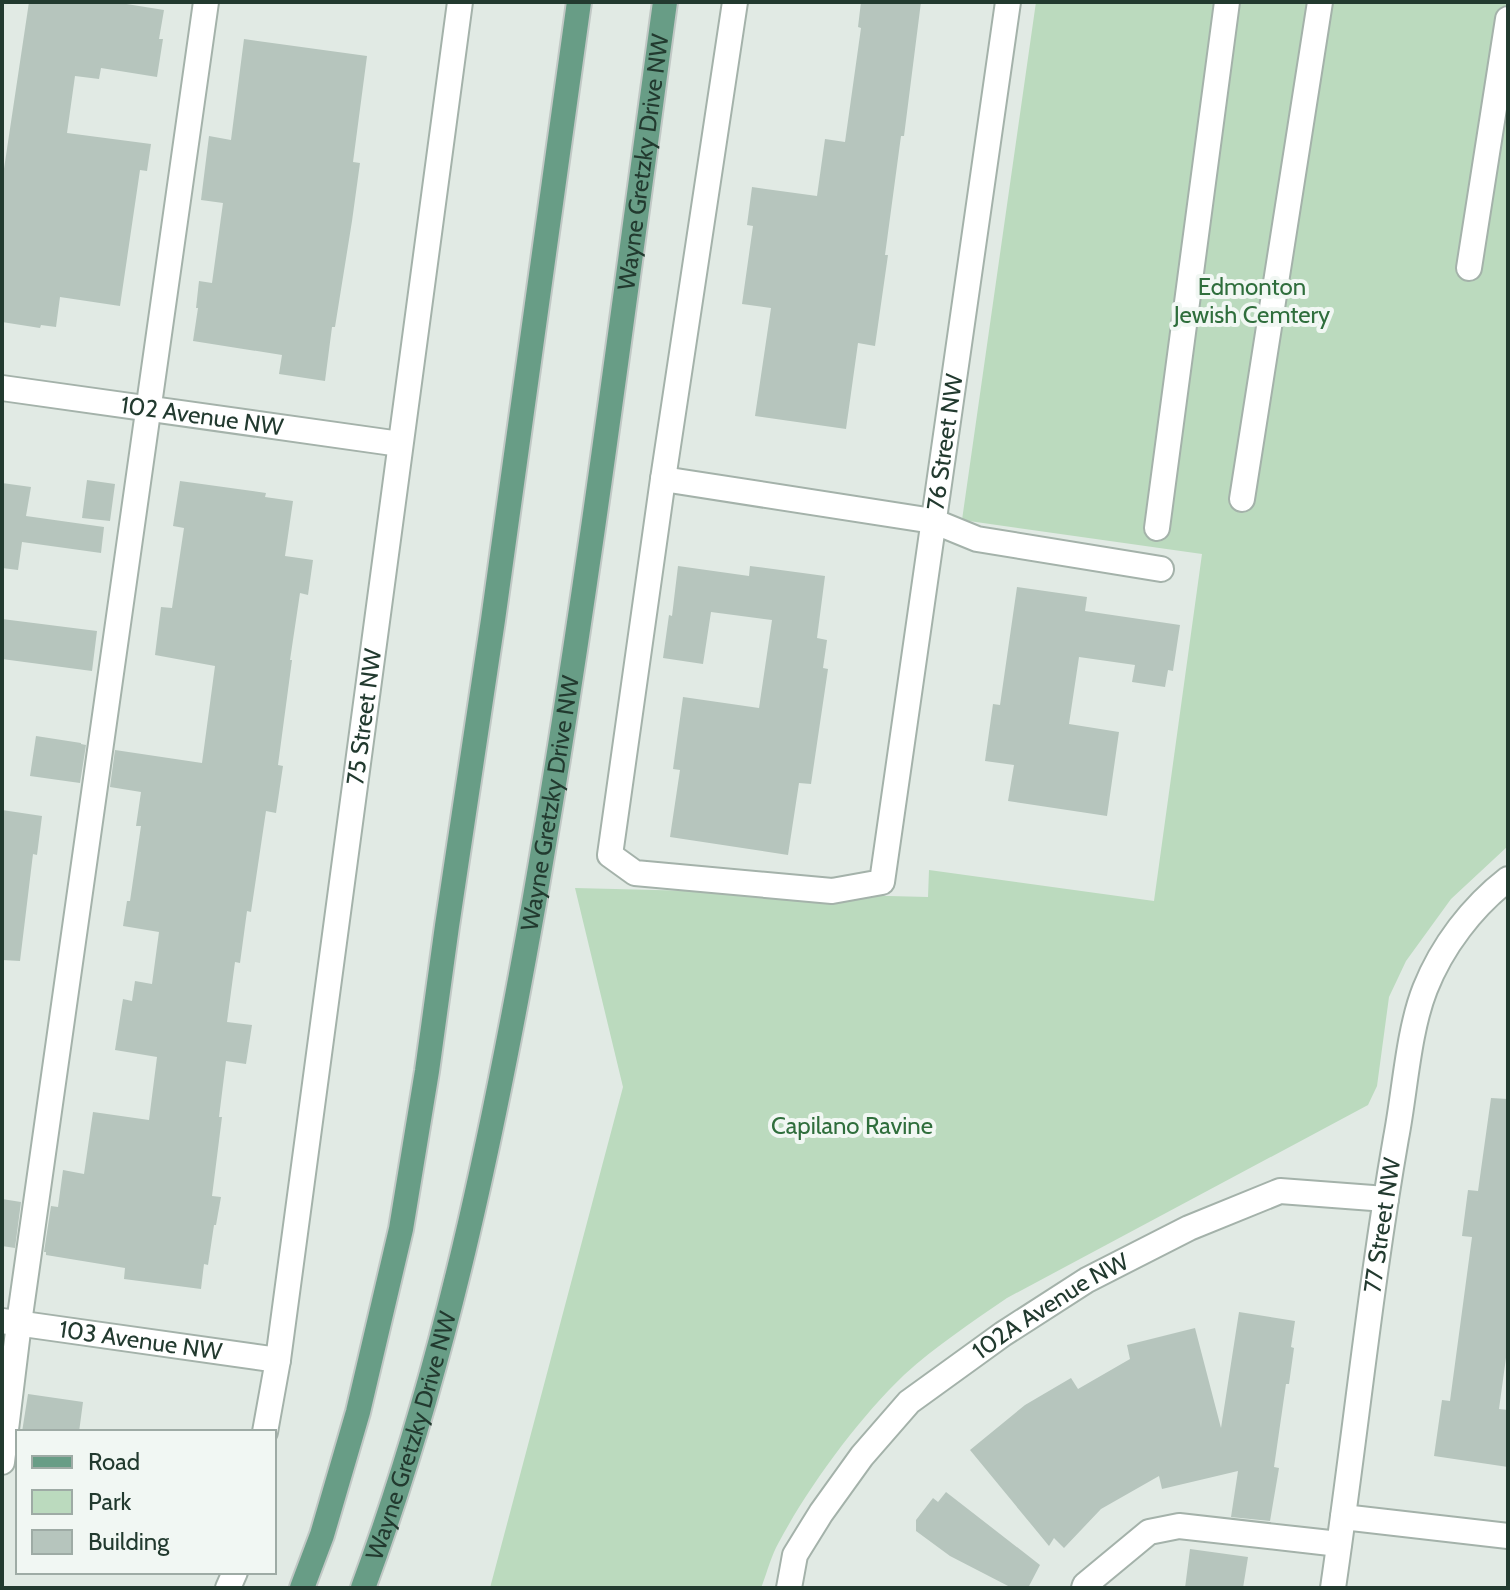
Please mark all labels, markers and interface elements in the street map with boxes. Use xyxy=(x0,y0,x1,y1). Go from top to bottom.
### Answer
street label: Wayne Gretzky Drive NW xyxy=(611,32,675,292)
park label: Edmonton Jewish Cemtery xyxy=(1173,272,1330,329)
street label: 76 Street NW xyxy=(920,372,969,512)
street label: 102 Avenue NW xyxy=(119,390,285,441)
street label: 75 Street NW xyxy=(340,647,387,787)
street label: Wayne Gretzky Drive NW xyxy=(514,673,585,933)
park label: Capilano Ravine xyxy=(771,1111,933,1140)
street label: 77 Street NW xyxy=(1357,1155,1406,1295)
street label: 102A Avenue NW xyxy=(967,1246,1133,1365)
street label: Wayne Gretzky Drive NW xyxy=(359,1308,462,1564)
street label: 103 Avenue NW xyxy=(57,1314,224,1366)
legend xyxy=(16,1430,276,1574)
text: Road xyxy=(88,1447,140,1476)
text: Park xyxy=(88,1487,131,1516)
text: Building xyxy=(88,1527,170,1556)

